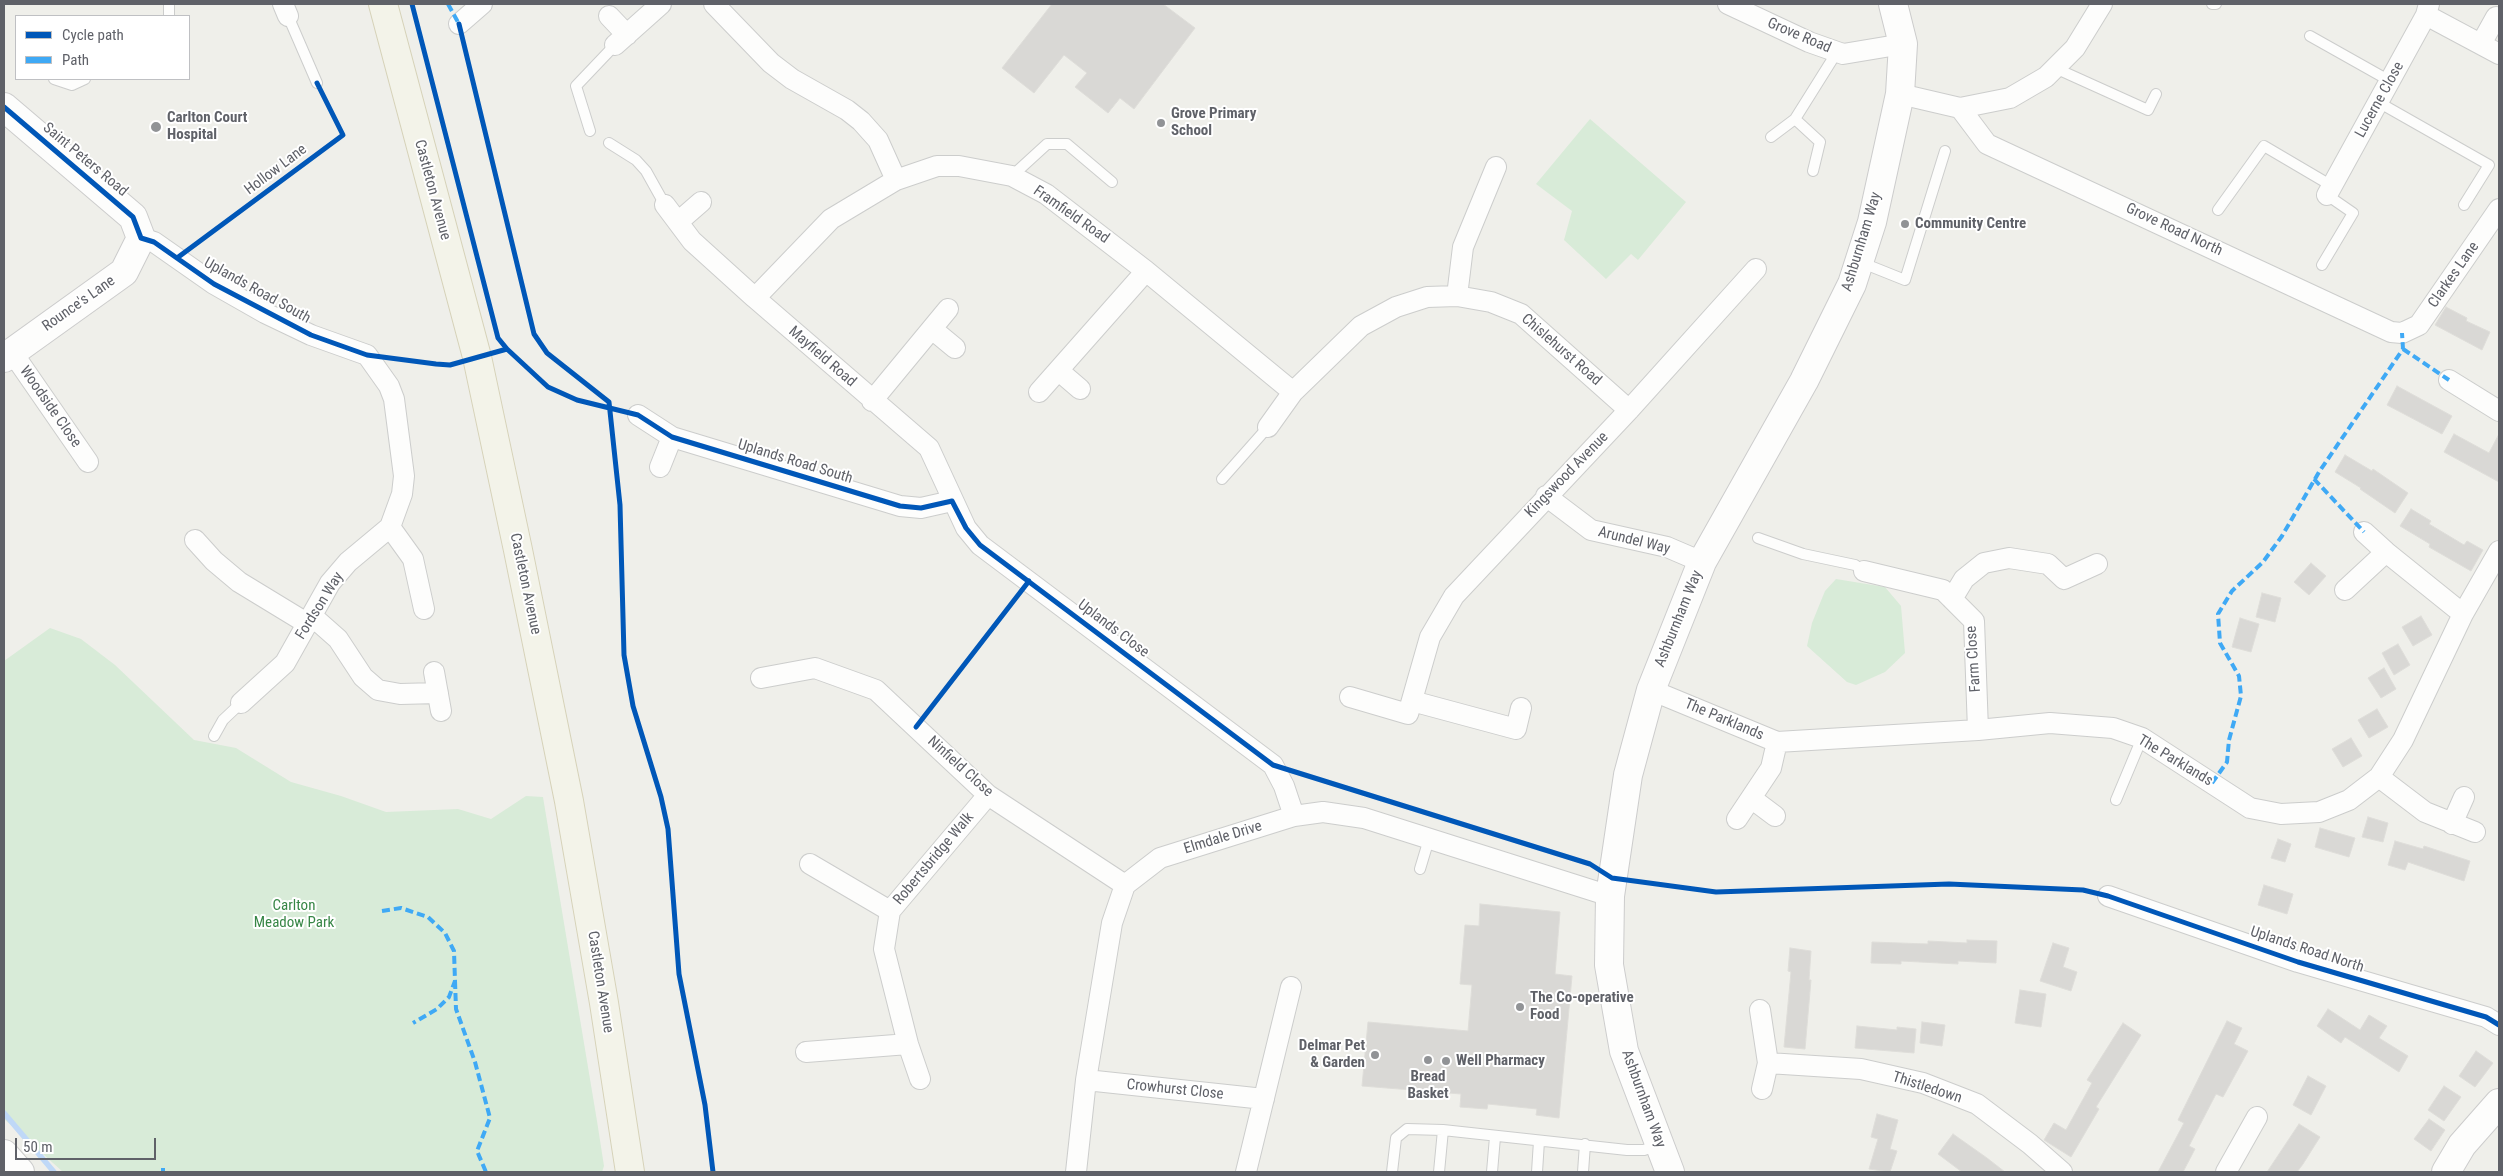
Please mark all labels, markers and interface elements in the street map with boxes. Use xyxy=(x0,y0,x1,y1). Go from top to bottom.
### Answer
legend xyxy=(15,15,190,80)
street label: Grove Road xyxy=(1764,15,1834,57)
text: Cycle path xyxy=(62,26,124,44)
text: Path xyxy=(62,51,89,69)
street label: Lucerne Close xyxy=(2352,59,2408,141)
place label: Grove Primary School xyxy=(1171,105,1256,140)
place label: Carlton Court Hospital xyxy=(167,109,247,144)
marker: Grove Primary School xyxy=(1155,117,1167,129)
street label: Saint Peters Road xyxy=(39,119,131,201)
marker: Carlton Court Hospital xyxy=(149,120,163,134)
street label: Castleton Avenue xyxy=(410,138,454,242)
street label: Hollow Lane xyxy=(241,141,311,199)
street label: Framfield Road xyxy=(1030,182,1112,248)
street label: Ashburnham Way xyxy=(1838,190,1886,294)
street label: Grove Road North xyxy=(2123,200,2225,260)
place label: Community Centre xyxy=(1915,215,2026,233)
marker: Community Centre xyxy=(1899,218,1911,230)
street label: Clarkes Lane xyxy=(2425,239,2483,311)
street label: Uplands Road South xyxy=(200,254,314,328)
street label: Rounce's Lane xyxy=(39,272,119,336)
street label: Chislehurst Road xyxy=(1517,310,1605,390)
street label: Mayfield Road xyxy=(785,323,859,391)
street label: Woodside Close xyxy=(15,363,85,451)
street label: Kingswood Avenue xyxy=(1522,428,1612,522)
street label: Uplands Road South xyxy=(735,436,855,488)
street label: Arundel Way xyxy=(1596,523,1672,559)
street label: Castleton Avenue xyxy=(505,532,545,636)
street label: Ashburnham Way xyxy=(1651,568,1707,670)
street label: Fordson Way xyxy=(292,569,348,643)
street label: Uplands Close xyxy=(1074,596,1152,662)
street label: Farm Close xyxy=(1963,625,1985,693)
street label: The Parklands xyxy=(1682,695,1766,745)
street label: The Parklands xyxy=(2134,732,2216,790)
street label: Ninfield Close xyxy=(923,733,997,801)
street label: Robertsbridge Walk xyxy=(890,809,978,909)
street label: Elmdale Drive xyxy=(1182,818,1264,858)
park label: Carlton Meadow Park xyxy=(254,897,334,932)
street label: Uplands Road North xyxy=(2248,923,2366,977)
street label: Castleton Avenue xyxy=(583,930,617,1034)
place label: The Co-operative Food xyxy=(1530,989,1634,1024)
marker: The Co-operative Food xyxy=(1514,1001,1526,1013)
place label: Delmar Pet & Garden xyxy=(1299,1037,1365,1072)
street label: Ashburnham Way xyxy=(1617,1048,1669,1150)
marker: Delmar Pet & Garden xyxy=(1369,1049,1381,1061)
place label: Well Pharmacy xyxy=(1456,1052,1545,1070)
marker: Bread Basket xyxy=(1422,1054,1434,1066)
marker: Well Pharmacy xyxy=(1440,1055,1452,1067)
place label: Bread Basket xyxy=(1407,1068,1449,1103)
street label: Thistledown xyxy=(1890,1068,1964,1108)
street label: Crowhurst Close xyxy=(1126,1076,1224,1104)
scale bar xyxy=(18,1128,159,1160)
text: 50 m xyxy=(23,1138,53,1156)

